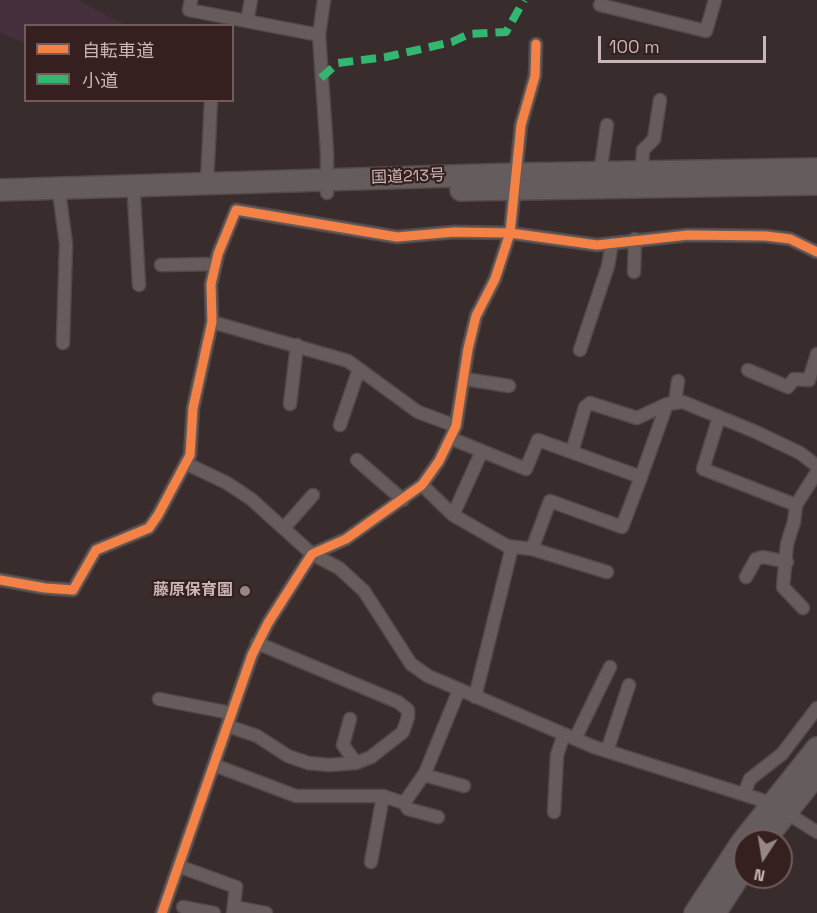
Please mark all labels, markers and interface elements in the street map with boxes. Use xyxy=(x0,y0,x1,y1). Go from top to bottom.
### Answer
legend xyxy=(24,24,234,102)
scale bar xyxy=(601,24,769,62)
text: 100 m xyxy=(609,35,660,58)
text: 自転車道 xyxy=(82,39,154,62)
text: 小道 xyxy=(82,69,118,92)
street label: 国道213号 xyxy=(371,166,445,188)
place label: 藤原保育園 xyxy=(153,581,233,601)
marker: 藤原保育園 xyxy=(238,584,252,598)
north arrow xyxy=(733,829,793,889)
text: N xyxy=(752,864,767,887)

